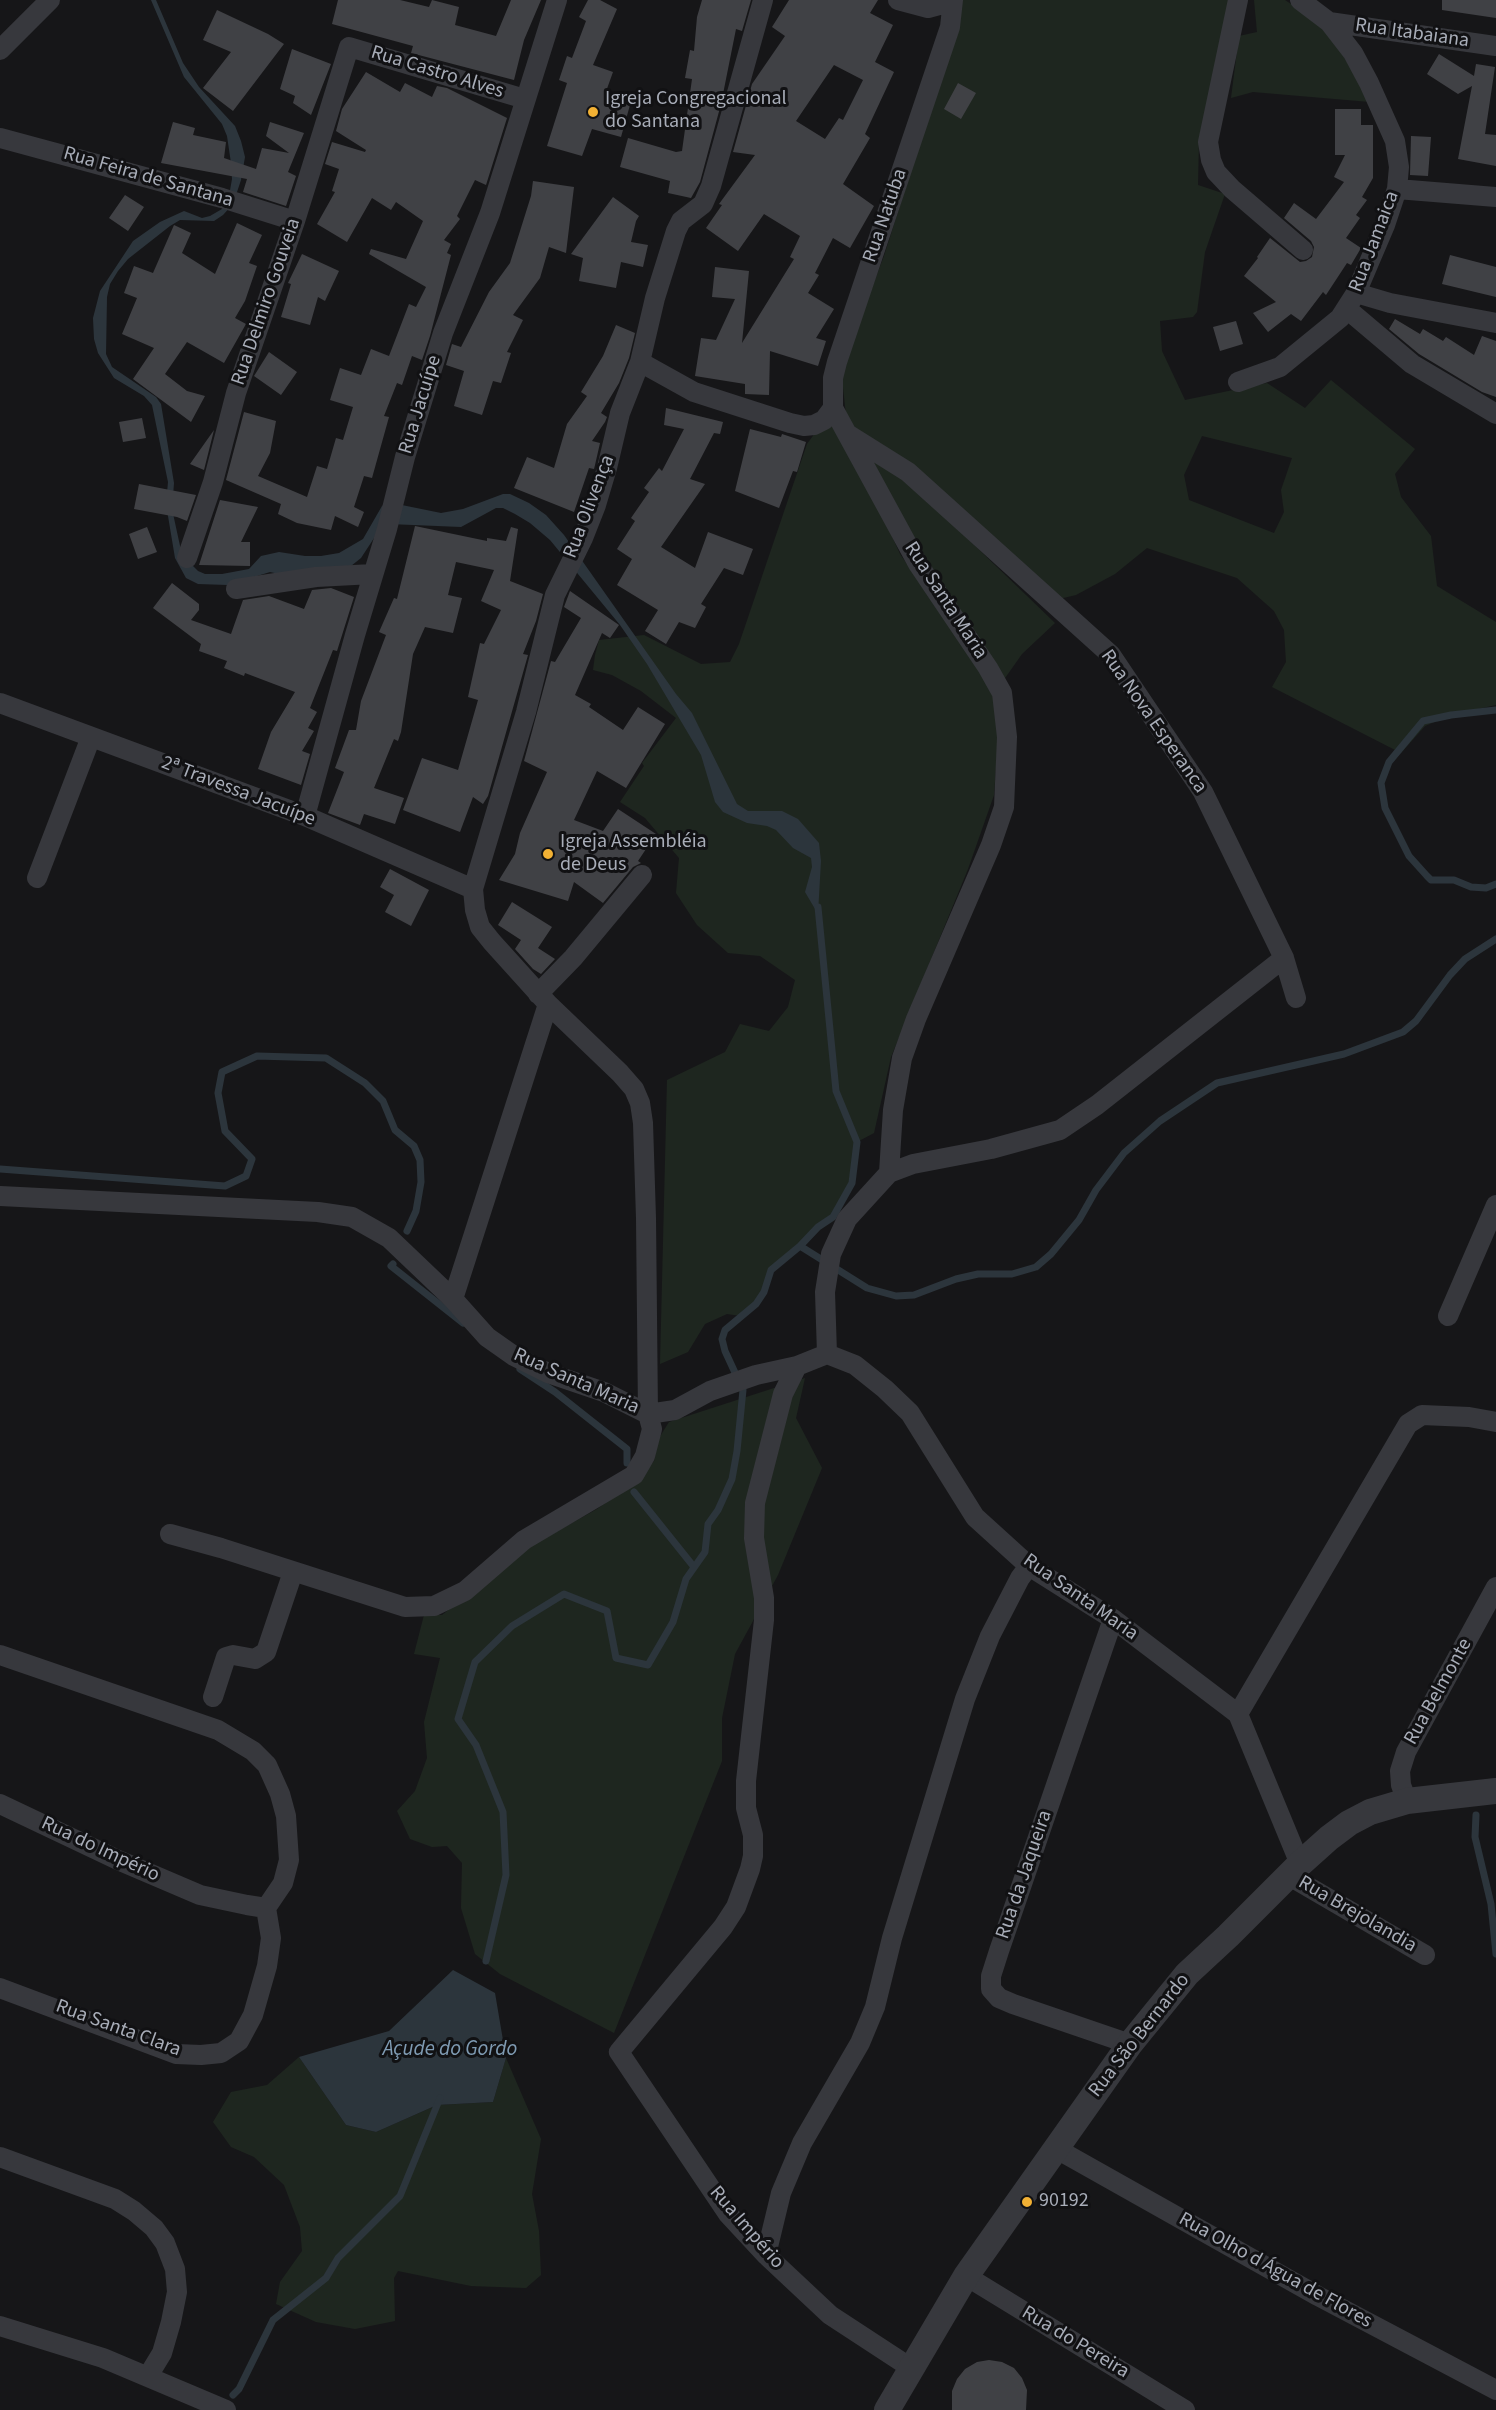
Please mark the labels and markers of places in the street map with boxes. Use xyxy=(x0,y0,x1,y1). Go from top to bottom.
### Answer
place label: Igreja Congregacional do Santana xyxy=(605,88,787,135)
marker: Igreja Congregacional do Santana xyxy=(586,105,600,119)
place label: Igreja Assembléia de Deus xyxy=(560,831,707,878)
marker: Igreja Assembléia de Deus xyxy=(541,847,555,861)
place label: 90192 xyxy=(1039,2190,1089,2214)
marker: 90192 xyxy=(1020,2195,1034,2209)

